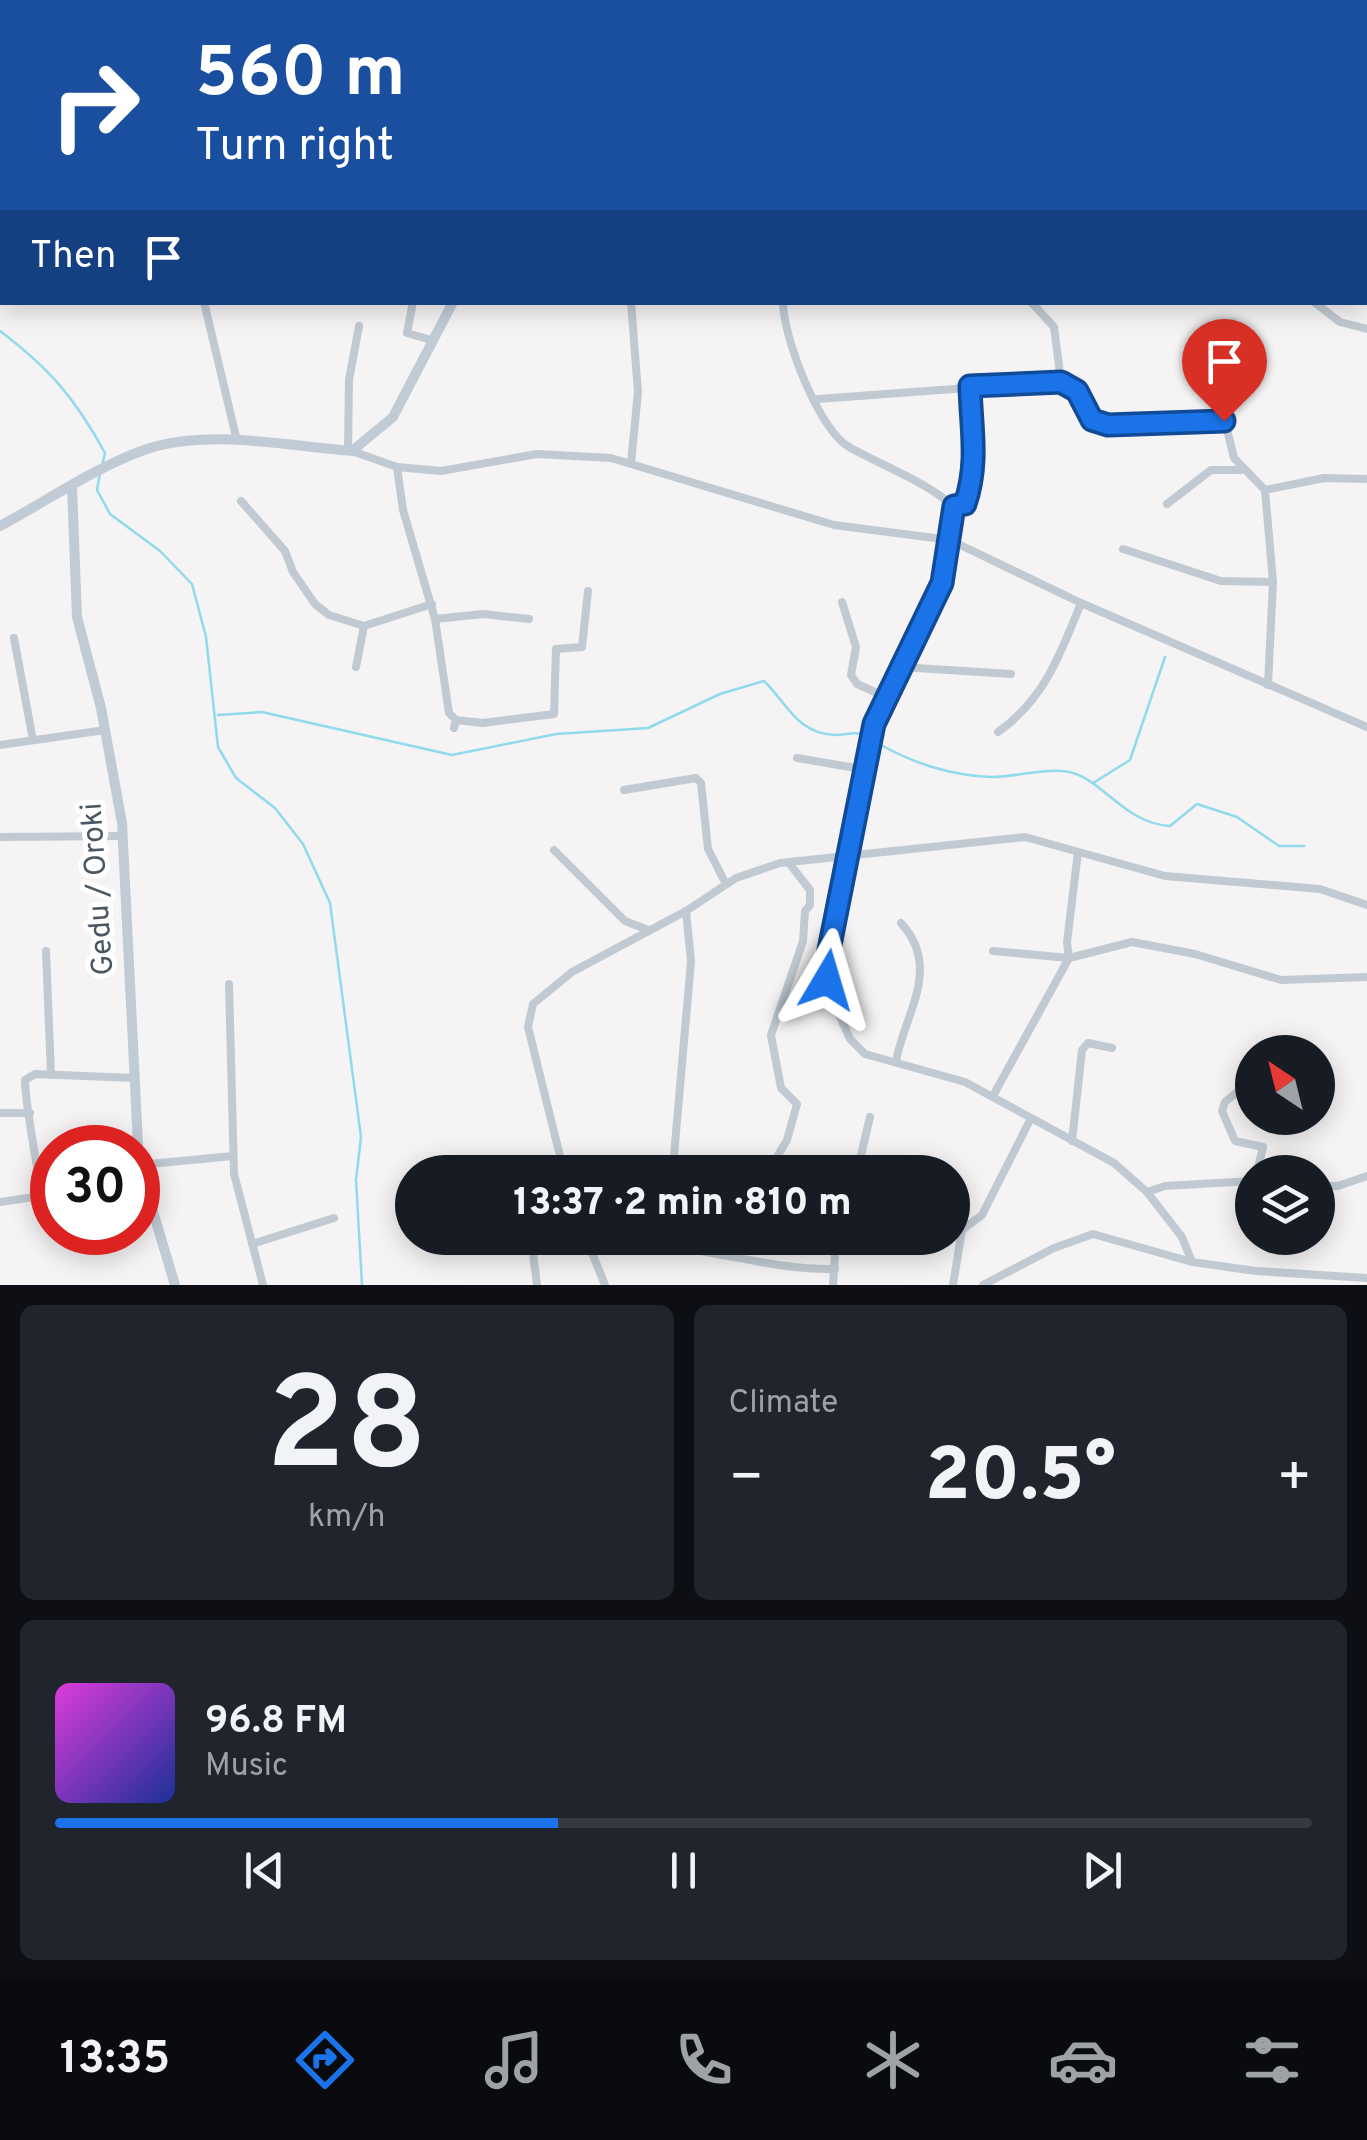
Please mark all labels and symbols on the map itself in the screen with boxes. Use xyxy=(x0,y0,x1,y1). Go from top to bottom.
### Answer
pin xyxy=(1182,319,1267,422)
street label: Gedu / Oroki xyxy=(75,801,123,977)
position arrow xyxy=(775,928,879,1032)
north arrow xyxy=(1235,1035,1335,1135)
speed limit sign: 30 xyxy=(30,1125,160,1255)

